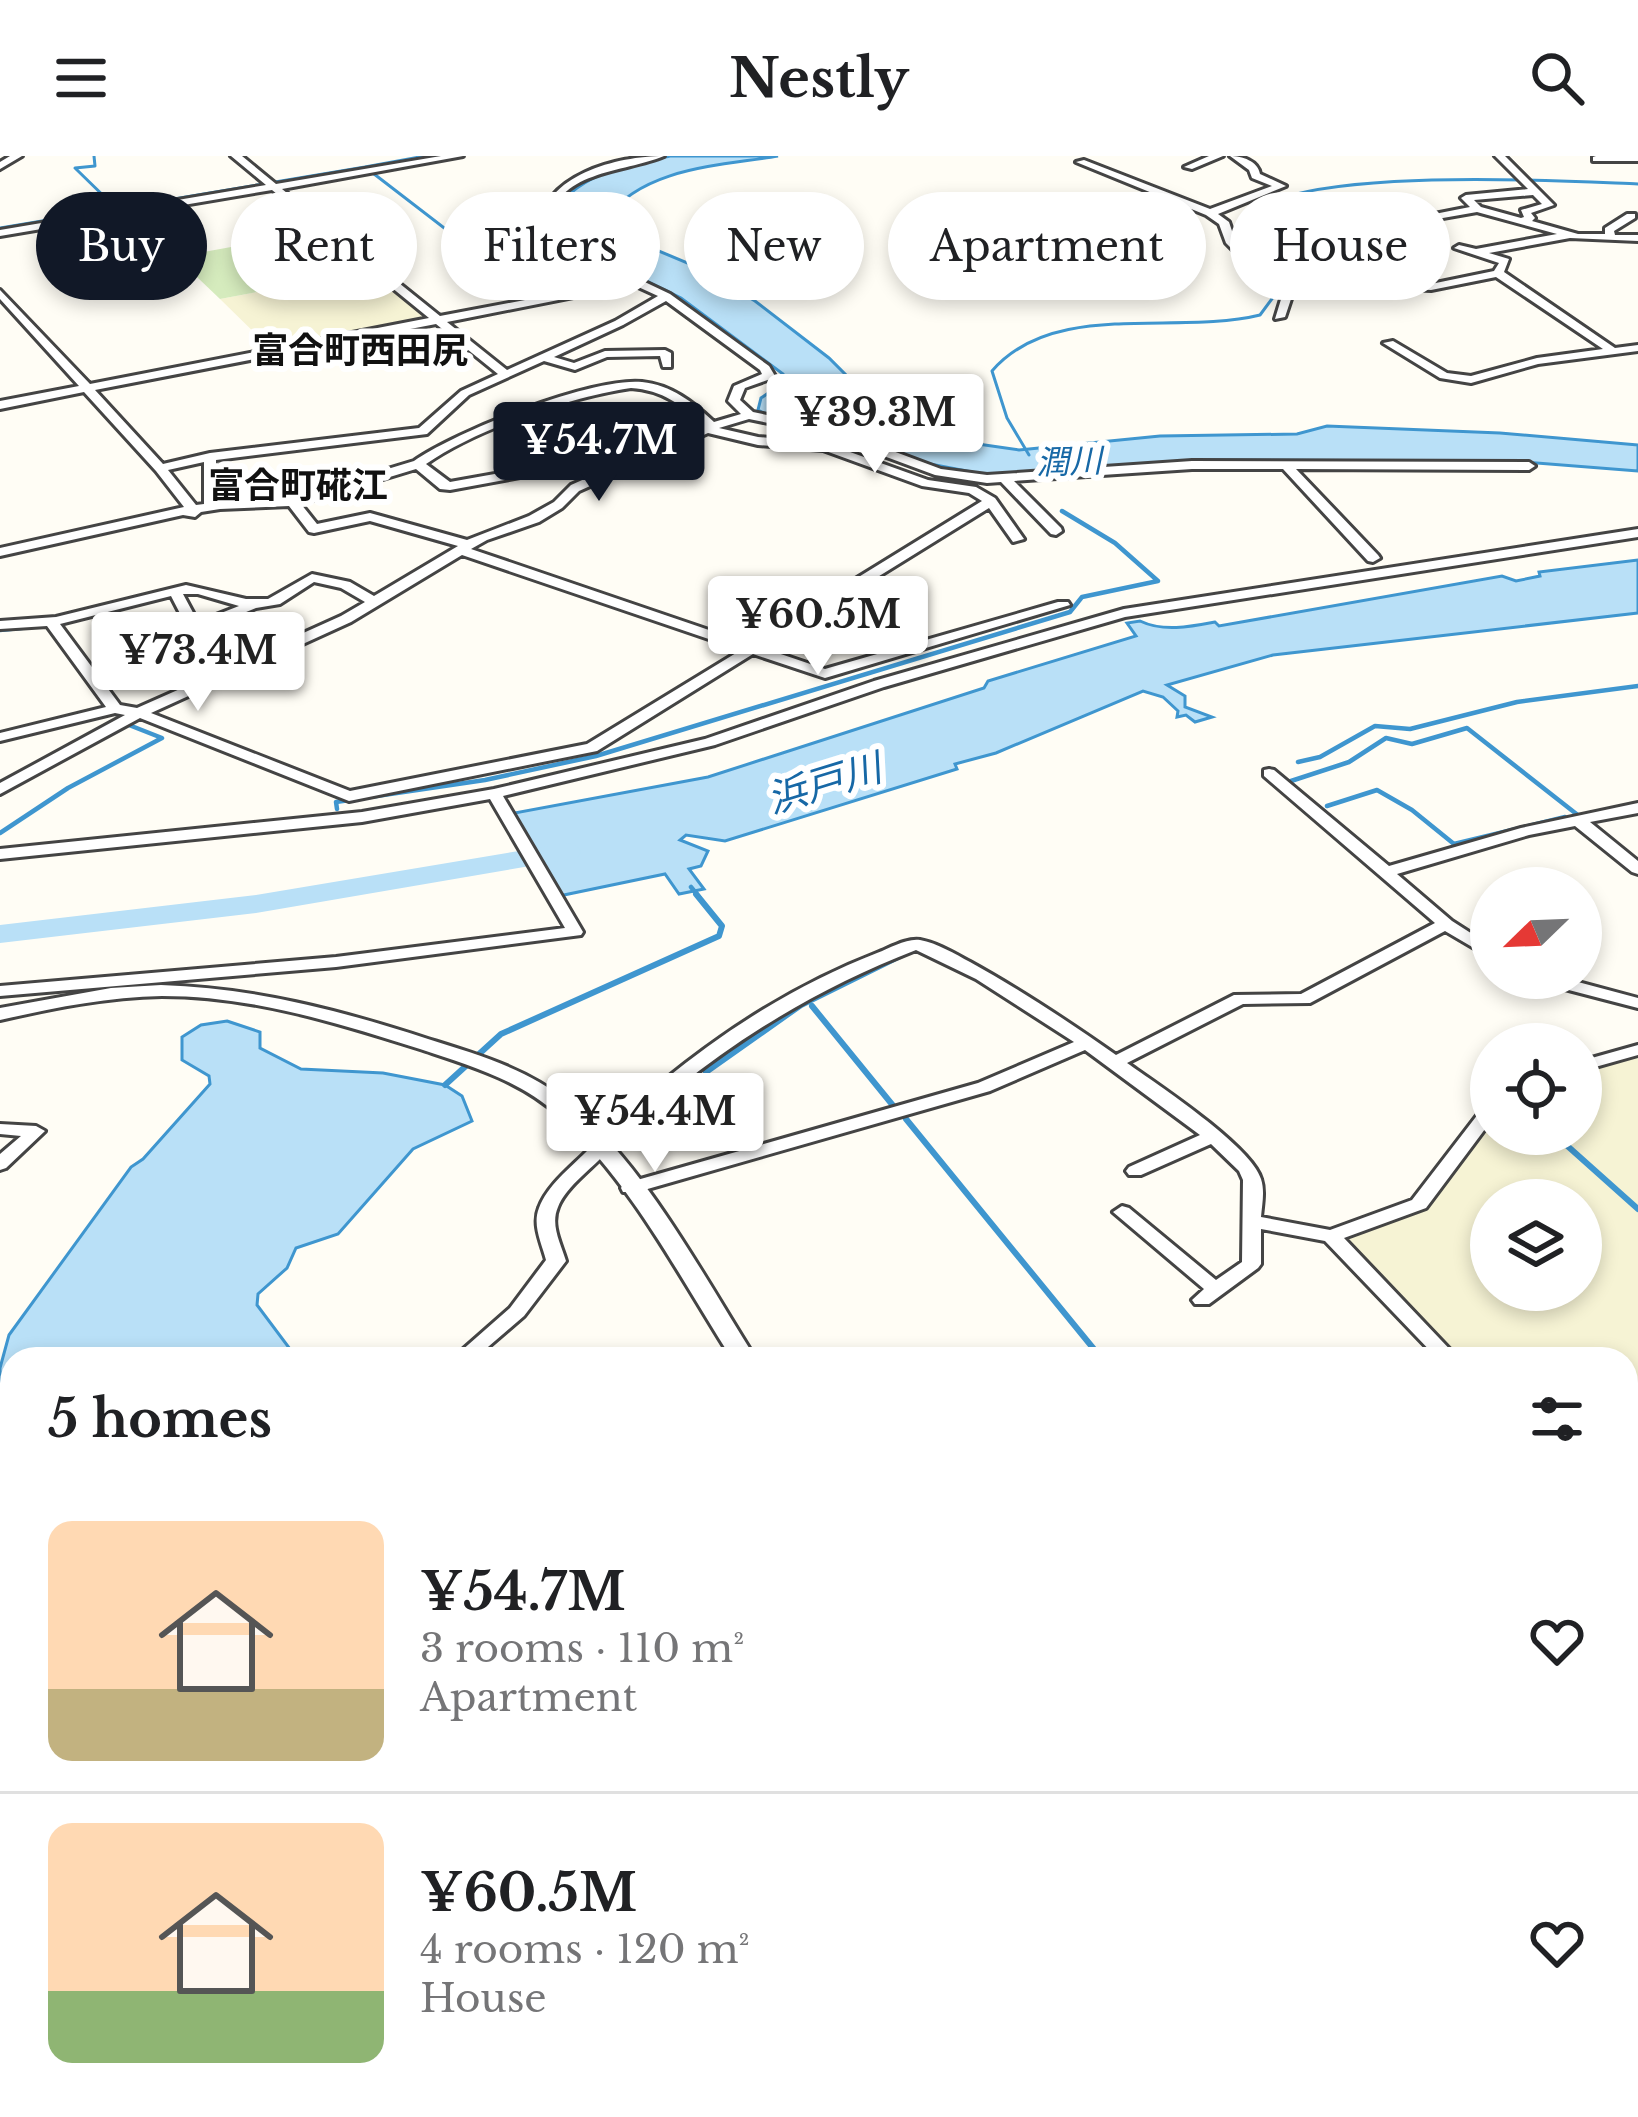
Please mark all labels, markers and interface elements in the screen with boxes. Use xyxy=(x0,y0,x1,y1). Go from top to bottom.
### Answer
icon: menu xyxy=(48,45,114,111)
text: Nestly xyxy=(729,45,909,112)
icon: search xyxy=(1524,45,1590,111)
chip: Buy xyxy=(36,192,207,300)
chip: Rent xyxy=(231,192,417,300)
chip: Filters xyxy=(441,192,660,300)
chip: New xyxy=(684,192,864,300)
chip: Apartment xyxy=(888,192,1206,300)
chip: House xyxy=(1230,192,1450,300)
district label: 富合町西田尻 xyxy=(252,328,468,373)
pin: ¥39.3M xyxy=(777,374,973,476)
text: ¥39.3M xyxy=(794,388,956,437)
pin: ¥54.7M xyxy=(501,402,697,504)
text: ¥54.7M xyxy=(520,416,678,465)
water label: 潤川 xyxy=(1035,440,1106,483)
district label: 富合町硴江 xyxy=(208,463,388,508)
pin: ¥60.5M xyxy=(720,576,916,678)
text: ¥60.5M xyxy=(735,590,901,639)
pin: ¥73.4M xyxy=(100,612,296,714)
text: ¥73.4M xyxy=(119,626,277,675)
water label: 浜戸川 xyxy=(761,742,891,824)
north arrow xyxy=(1470,867,1602,999)
map controls xyxy=(1470,867,1602,1311)
button: locate xyxy=(1470,1023,1602,1155)
pin: ¥54.4M xyxy=(557,1073,753,1175)
text: ¥54.4M xyxy=(574,1087,736,1136)
button: layers xyxy=(1470,1179,1602,1311)
icon: filters xyxy=(1524,1386,1590,1452)
text: 5 homes xyxy=(48,1388,272,1451)
text: ¥54.7M xyxy=(420,1561,626,1624)
icon: home xyxy=(144,1569,288,1713)
icon: heart xyxy=(1524,1608,1590,1674)
text: 3 rooms · 110 m² xyxy=(420,1624,744,1673)
text: Apartment xyxy=(420,1673,637,1722)
text: ¥60.5M xyxy=(420,1862,637,1925)
icon: home xyxy=(144,1871,288,2015)
icon: heart xyxy=(1524,1910,1590,1976)
text: 4 rooms · 120 m² xyxy=(420,1925,750,1974)
text: House xyxy=(420,1974,547,2023)

